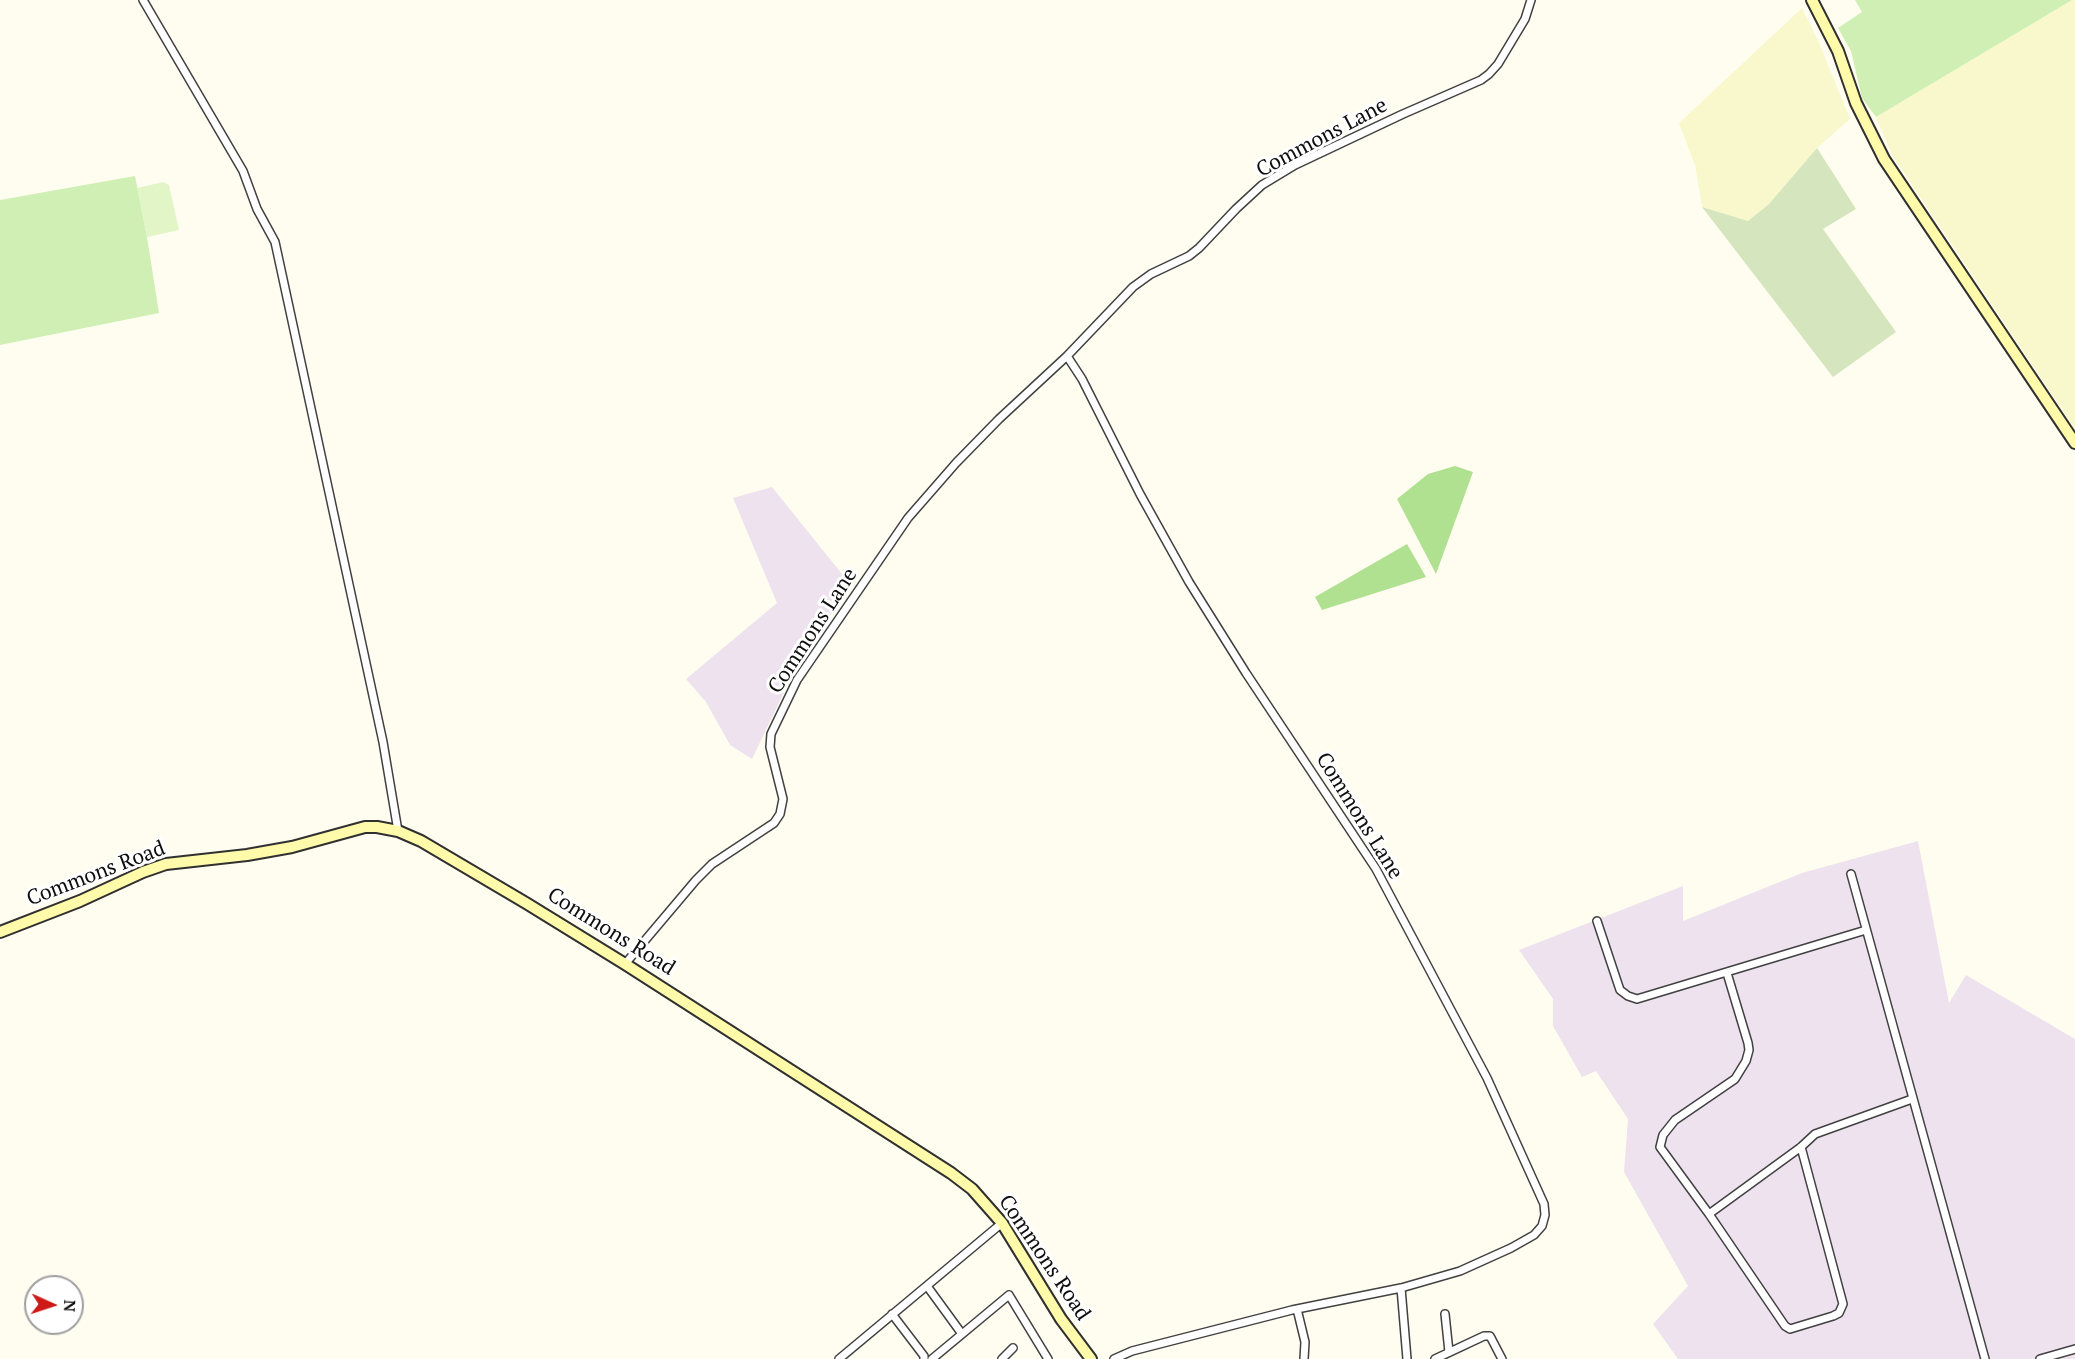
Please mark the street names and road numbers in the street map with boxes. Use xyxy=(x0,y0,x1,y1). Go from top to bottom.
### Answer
street label: Commons Lane xyxy=(1252,93,1392,183)
street label: Commons Lane xyxy=(763,564,863,698)
street label: Commons Lane xyxy=(1310,748,1408,884)
street label: Commons Road xyxy=(23,836,169,912)
street label: Commons Road xyxy=(542,883,680,981)
street label: Commons Road xyxy=(993,1190,1095,1326)

